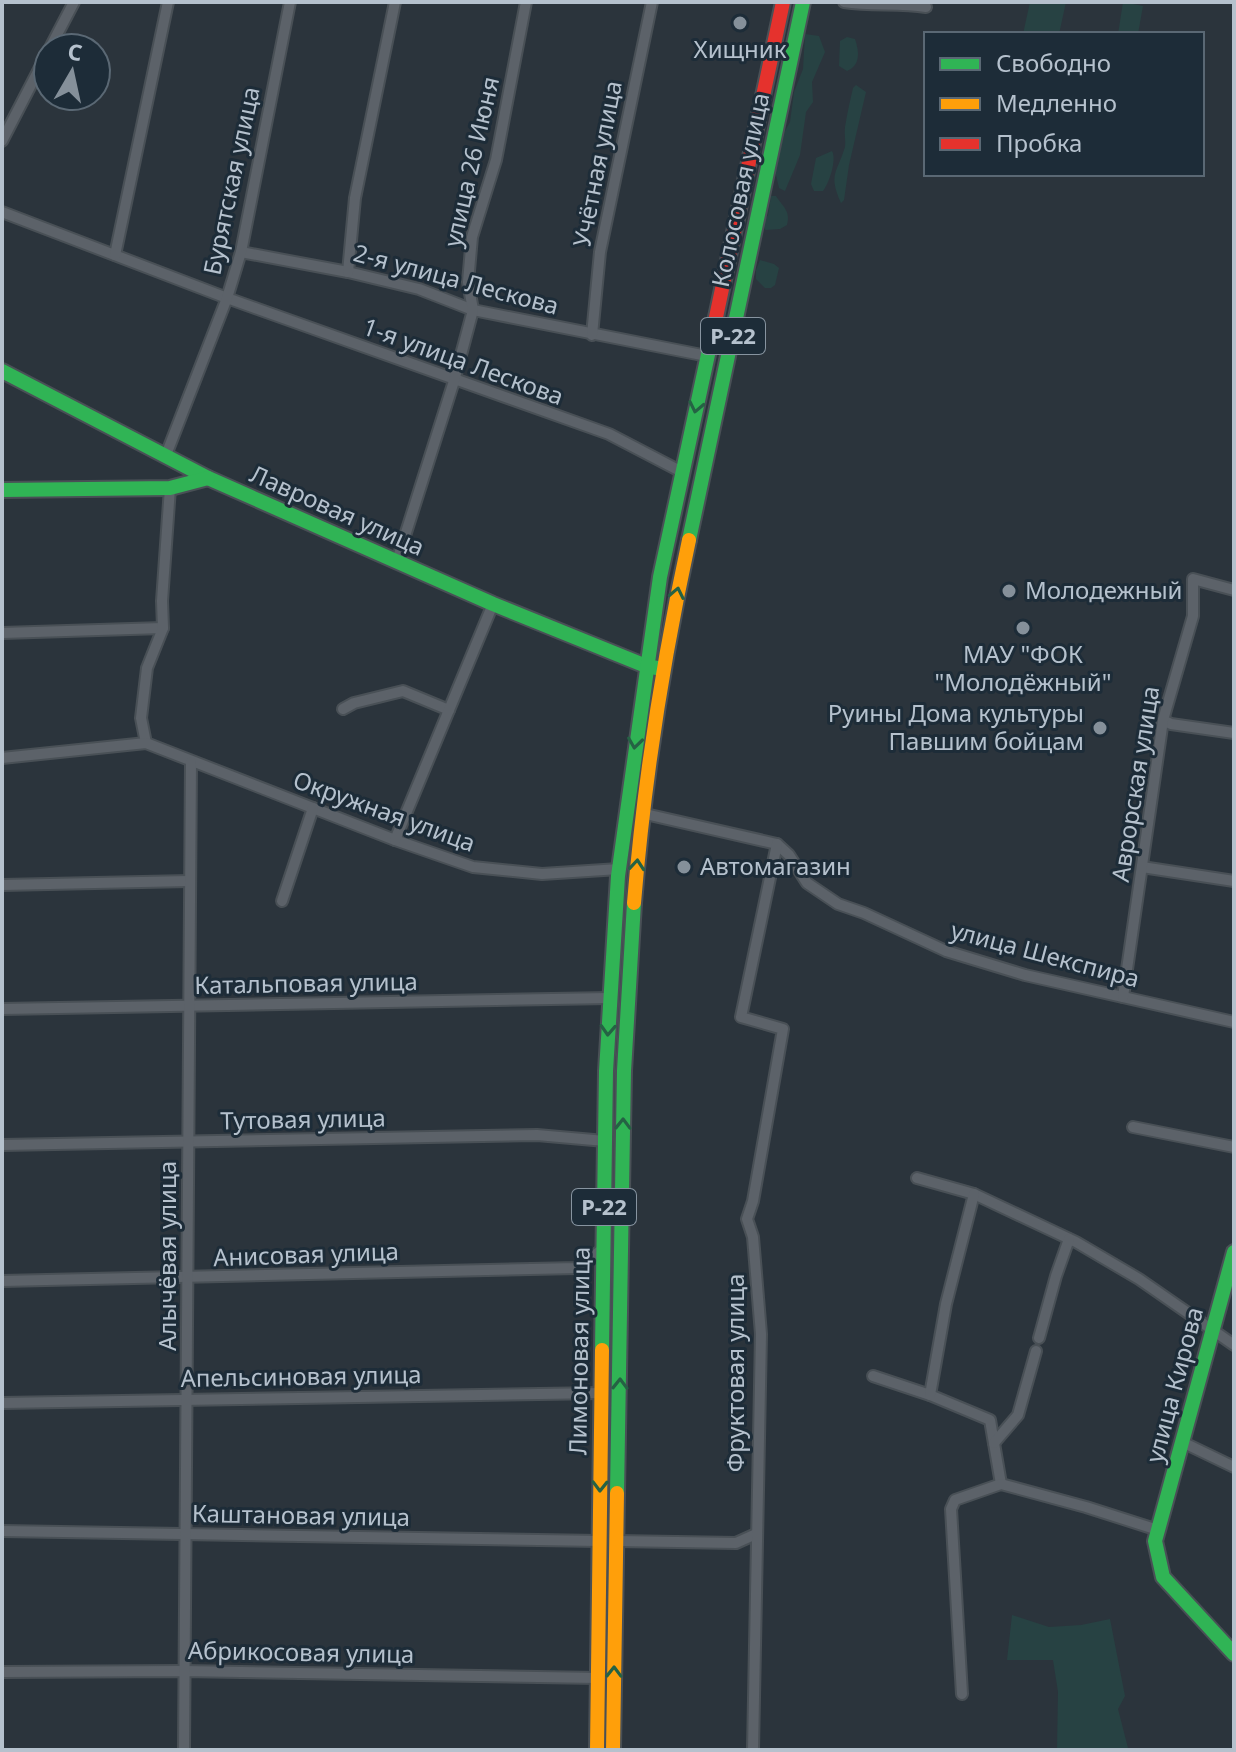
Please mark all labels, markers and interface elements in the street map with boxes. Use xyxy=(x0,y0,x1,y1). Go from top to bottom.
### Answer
marker: Хищник xyxy=(731,14,749,32)
north arrow xyxy=(32,32,112,112)
place label: Хищник xyxy=(694,32,787,65)
legend xyxy=(924,32,1204,176)
text: С xyxy=(66,35,85,67)
text: Свободно xyxy=(996,46,1111,79)
street label: улица 26 Июня xyxy=(435,73,506,250)
street label: Учётная улица xyxy=(564,78,629,250)
street label: Бурятская улица xyxy=(194,84,267,278)
text: Медленно xyxy=(996,86,1117,119)
street label: Колосовая улица xyxy=(703,89,776,290)
text: Пробка xyxy=(996,126,1082,159)
street label: 2-я улица Лескова xyxy=(350,235,563,322)
street label: 1-я улица Лескова xyxy=(359,309,568,412)
road number: Р-22 xyxy=(701,318,765,354)
one-way arrow xyxy=(688,400,705,413)
street label: Лавровая улица xyxy=(245,456,430,563)
place label: Молодежный xyxy=(1025,573,1183,606)
marker: Молодежный xyxy=(1000,582,1018,600)
one-way arrow xyxy=(668,586,685,600)
marker: МАУ "ФОК "Молодёжный" xyxy=(1014,619,1032,637)
place label: МАУ "ФОК "Молодёжный" xyxy=(934,637,1112,698)
street label: Аврорская улица xyxy=(1103,683,1166,884)
place label: Руины Дома культуры Павшим бойцам xyxy=(828,696,1084,757)
marker: Руины Дома культуры Павшим бойцам xyxy=(1091,719,1109,737)
one-way arrow xyxy=(627,737,644,750)
street label: Окружная улица xyxy=(289,762,480,859)
place label: Автомагазин xyxy=(700,849,851,882)
one-way arrow xyxy=(628,858,645,871)
marker: Автомагазин xyxy=(675,858,693,876)
street label: улица Шекспира xyxy=(948,913,1143,995)
street label: Катальповая улица xyxy=(194,964,418,1001)
one-way arrow xyxy=(600,1024,617,1037)
street label: Тутовая улица xyxy=(220,1101,386,1136)
one-way arrow xyxy=(615,1117,632,1130)
street label: Алычёвая улица xyxy=(150,1161,183,1351)
road number: Р-22 xyxy=(572,1189,636,1225)
street label: Анисовая улица xyxy=(213,1234,399,1273)
street label: Лимоновая улица xyxy=(560,1247,597,1455)
street label: Фруктовая улица xyxy=(718,1274,751,1472)
street label: улица Кирова xyxy=(1137,1303,1210,1466)
street label: Апельсиновая улица xyxy=(180,1357,422,1394)
one-way arrow xyxy=(611,1377,629,1390)
one-way arrow xyxy=(591,1480,609,1493)
street label: Каштановая улица xyxy=(192,1496,410,1533)
street label: Абрикосовая улица xyxy=(187,1633,415,1670)
one-way arrow xyxy=(605,1665,623,1678)

